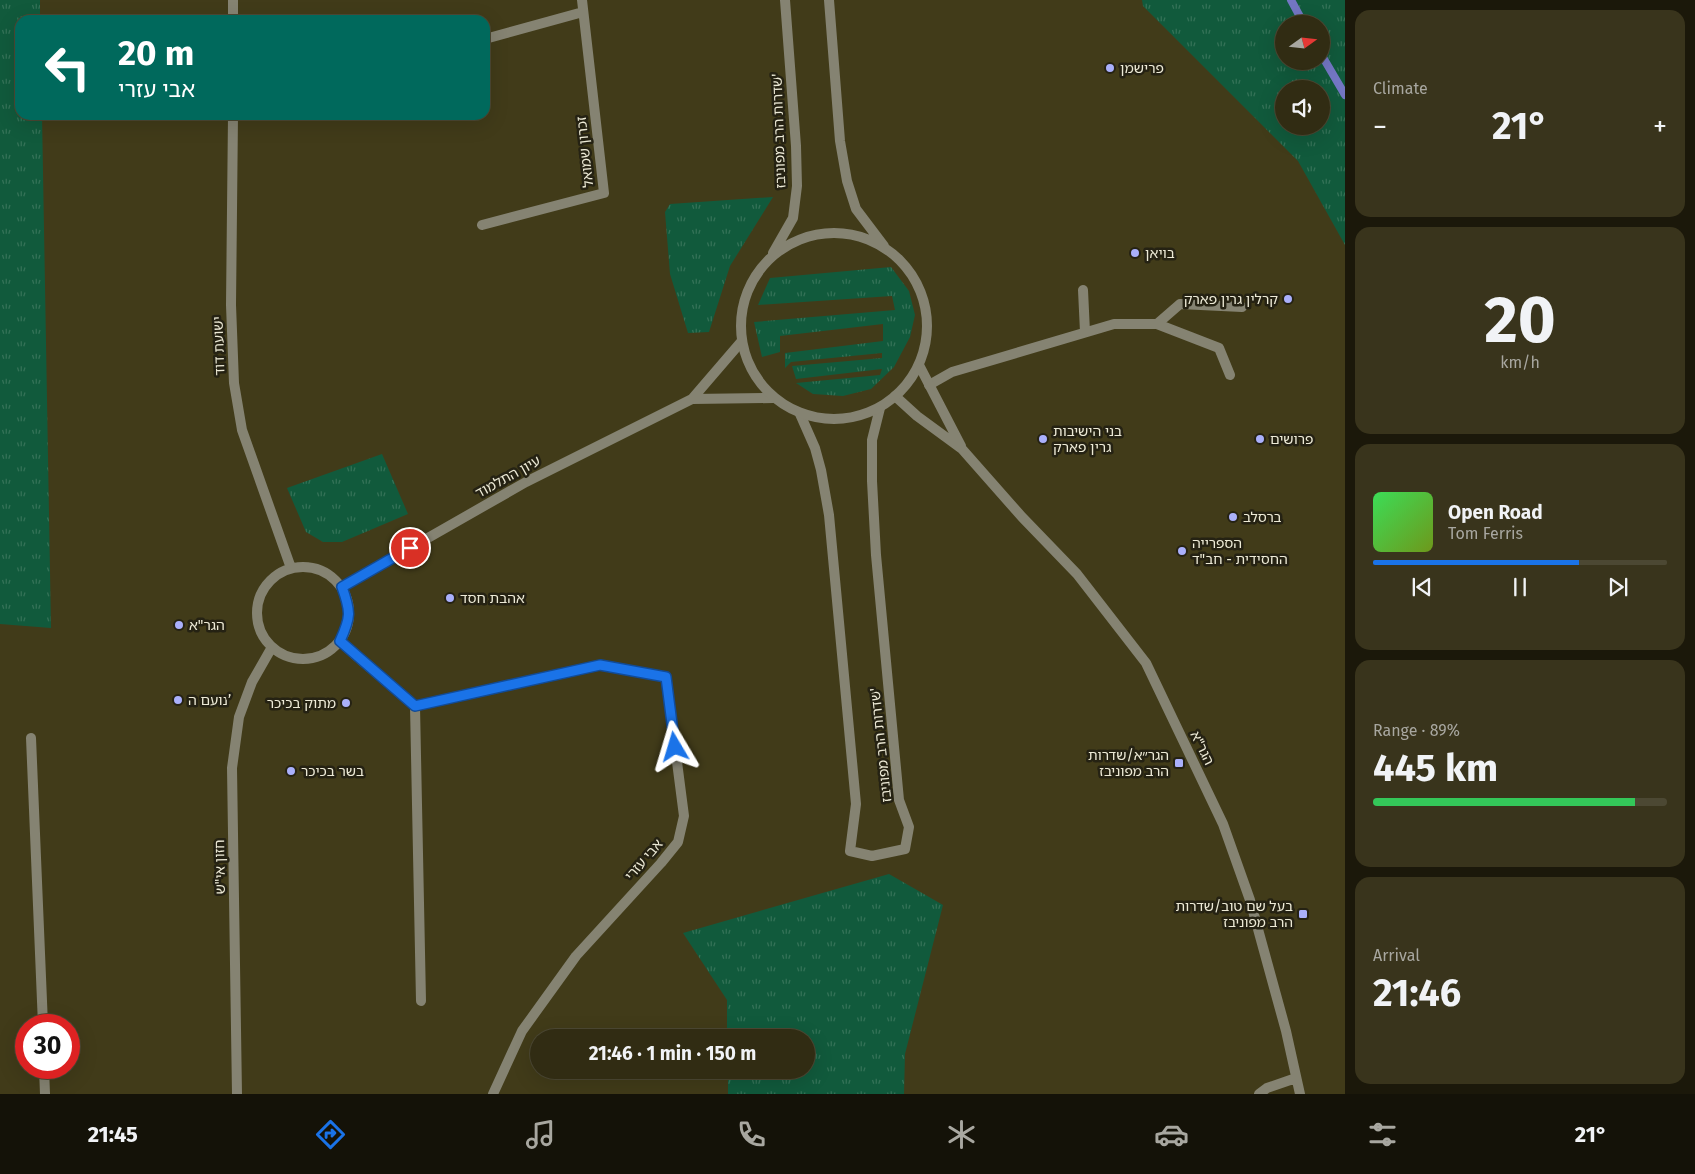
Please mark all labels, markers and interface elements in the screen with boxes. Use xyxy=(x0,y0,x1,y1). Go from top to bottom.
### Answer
north arrow xyxy=(1275,15,1330,70)
map controls xyxy=(1275,15,1330,135)
text: 20 m xyxy=(118,32,194,74)
icon: left xyxy=(35,35,100,100)
place label: פרישמן xyxy=(1120,60,1164,77)
marker: פרישמן xyxy=(1104,62,1116,74)
street label: שדרות הרב מפוניבז' xyxy=(768,73,790,189)
text: אבי עזרי xyxy=(118,76,195,103)
text: Climate xyxy=(1373,79,1428,98)
button: sound xyxy=(1275,80,1330,135)
text: 21° xyxy=(1492,103,1548,149)
text: − xyxy=(1373,110,1387,143)
text: + xyxy=(1653,110,1667,143)
street label: זכרון שמואל xyxy=(573,115,597,188)
place label: בויאן xyxy=(1145,245,1175,262)
marker: בויאן xyxy=(1129,247,1141,259)
text: 20 xyxy=(1484,281,1556,359)
place label: קרלין גרין פארק xyxy=(1184,291,1278,308)
marker: קרלין גרין פארק xyxy=(1282,293,1294,305)
street label: ישועת דוד xyxy=(209,316,229,376)
text: km/h xyxy=(1500,353,1540,372)
place label: בני הישיבות גרין פארק xyxy=(1053,423,1122,456)
place label: פרושים xyxy=(1270,431,1313,448)
marker: בני הישיבות גרין פארק xyxy=(1037,433,1049,445)
marker: פרושים xyxy=(1254,433,1266,445)
street label: עיון התלמוד xyxy=(473,452,543,502)
text: Open Road xyxy=(1448,501,1543,524)
place label: ברסלב xyxy=(1243,509,1282,526)
marker: ברסלב xyxy=(1227,511,1239,523)
text: Tom Ferris xyxy=(1448,524,1523,543)
pin xyxy=(389,527,431,569)
icon: arrive xyxy=(396,534,424,562)
place label: הספרייה החסידית - חב"ד xyxy=(1192,535,1288,568)
marker: הספרייה החסידית - חב"ד xyxy=(1176,545,1188,557)
icon: previous xyxy=(1408,573,1436,601)
icon: pause xyxy=(1506,573,1534,601)
icon: next xyxy=(1604,573,1632,601)
place label: אהבת חסד xyxy=(460,590,525,607)
marker: אהבת חסד xyxy=(444,592,456,604)
place label: הגר"א xyxy=(189,617,225,634)
marker: הגר"א xyxy=(173,619,185,631)
street label: שדרות הרב מפוניבז' xyxy=(867,687,895,803)
place label: נועם ה’ xyxy=(188,692,231,709)
marker: נועם ה’ xyxy=(172,694,184,706)
place label: מתוק בכיכר xyxy=(267,695,336,712)
marker: מתוק בכיכר xyxy=(340,697,352,709)
position arrow xyxy=(648,720,700,772)
text: Range · 89% xyxy=(1373,721,1460,740)
street label: הגר"א xyxy=(1187,728,1217,768)
text: 445 km xyxy=(1373,745,1498,791)
place label: הגר״א/שדרות הרב מפוניבז xyxy=(1088,747,1169,780)
marker: הגר״א/שדרות הרב מפוניבז xyxy=(1173,757,1185,769)
place label: בשר בכיכר xyxy=(301,763,364,780)
marker: בשר בכיכר xyxy=(285,765,297,777)
street label: אבי עזרי xyxy=(621,836,667,884)
street label: חזון אי"ש xyxy=(211,839,229,895)
place label: בעל שם טוב/שדרות הרב מפוניבז xyxy=(1176,898,1293,931)
marker: בעל שם טוב/שדרות הרב מפוניבז xyxy=(1297,908,1309,920)
text: Arrival xyxy=(1373,946,1420,965)
text: 21:46 xyxy=(1373,970,1461,1016)
speed limit sign: 30 xyxy=(15,1014,80,1079)
text: 21:46 · 1 min · 150 m xyxy=(589,1042,756,1065)
icon: directions xyxy=(313,1117,348,1152)
icon: music xyxy=(523,1117,558,1152)
icon: phone xyxy=(734,1117,769,1152)
icon: climate xyxy=(944,1117,979,1152)
icon: car xyxy=(1154,1117,1189,1152)
icon: filters xyxy=(1365,1117,1400,1152)
text: 21:45 xyxy=(88,1121,138,1148)
text: 21° xyxy=(1575,1121,1607,1148)

